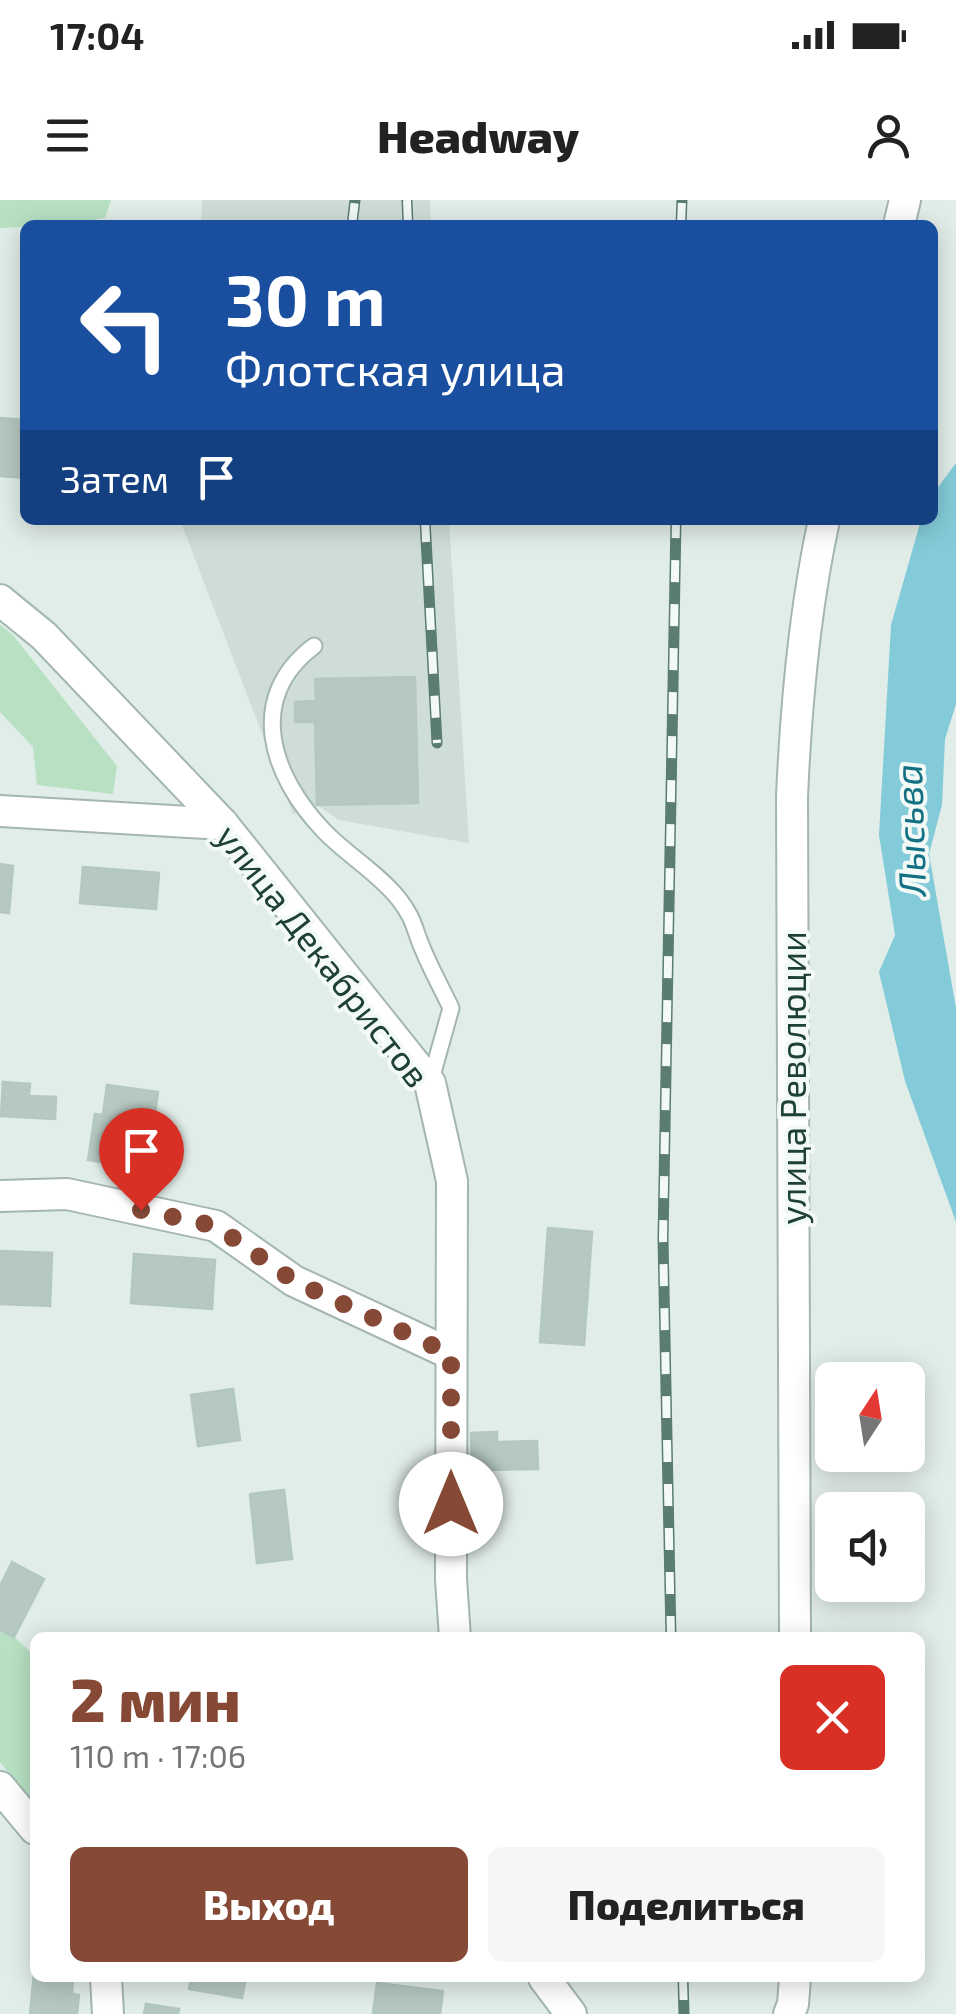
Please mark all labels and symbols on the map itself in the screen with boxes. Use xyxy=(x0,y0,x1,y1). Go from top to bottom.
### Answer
water label: Лысьва xyxy=(884,763,934,898)
street label: улица Декабристов xyxy=(208,815,439,1095)
street label: улица Революции xyxy=(771,931,814,1225)
pin xyxy=(99,1108,184,1211)
north arrow xyxy=(815,1362,925,1472)
position arrow xyxy=(399,1452,503,1556)

